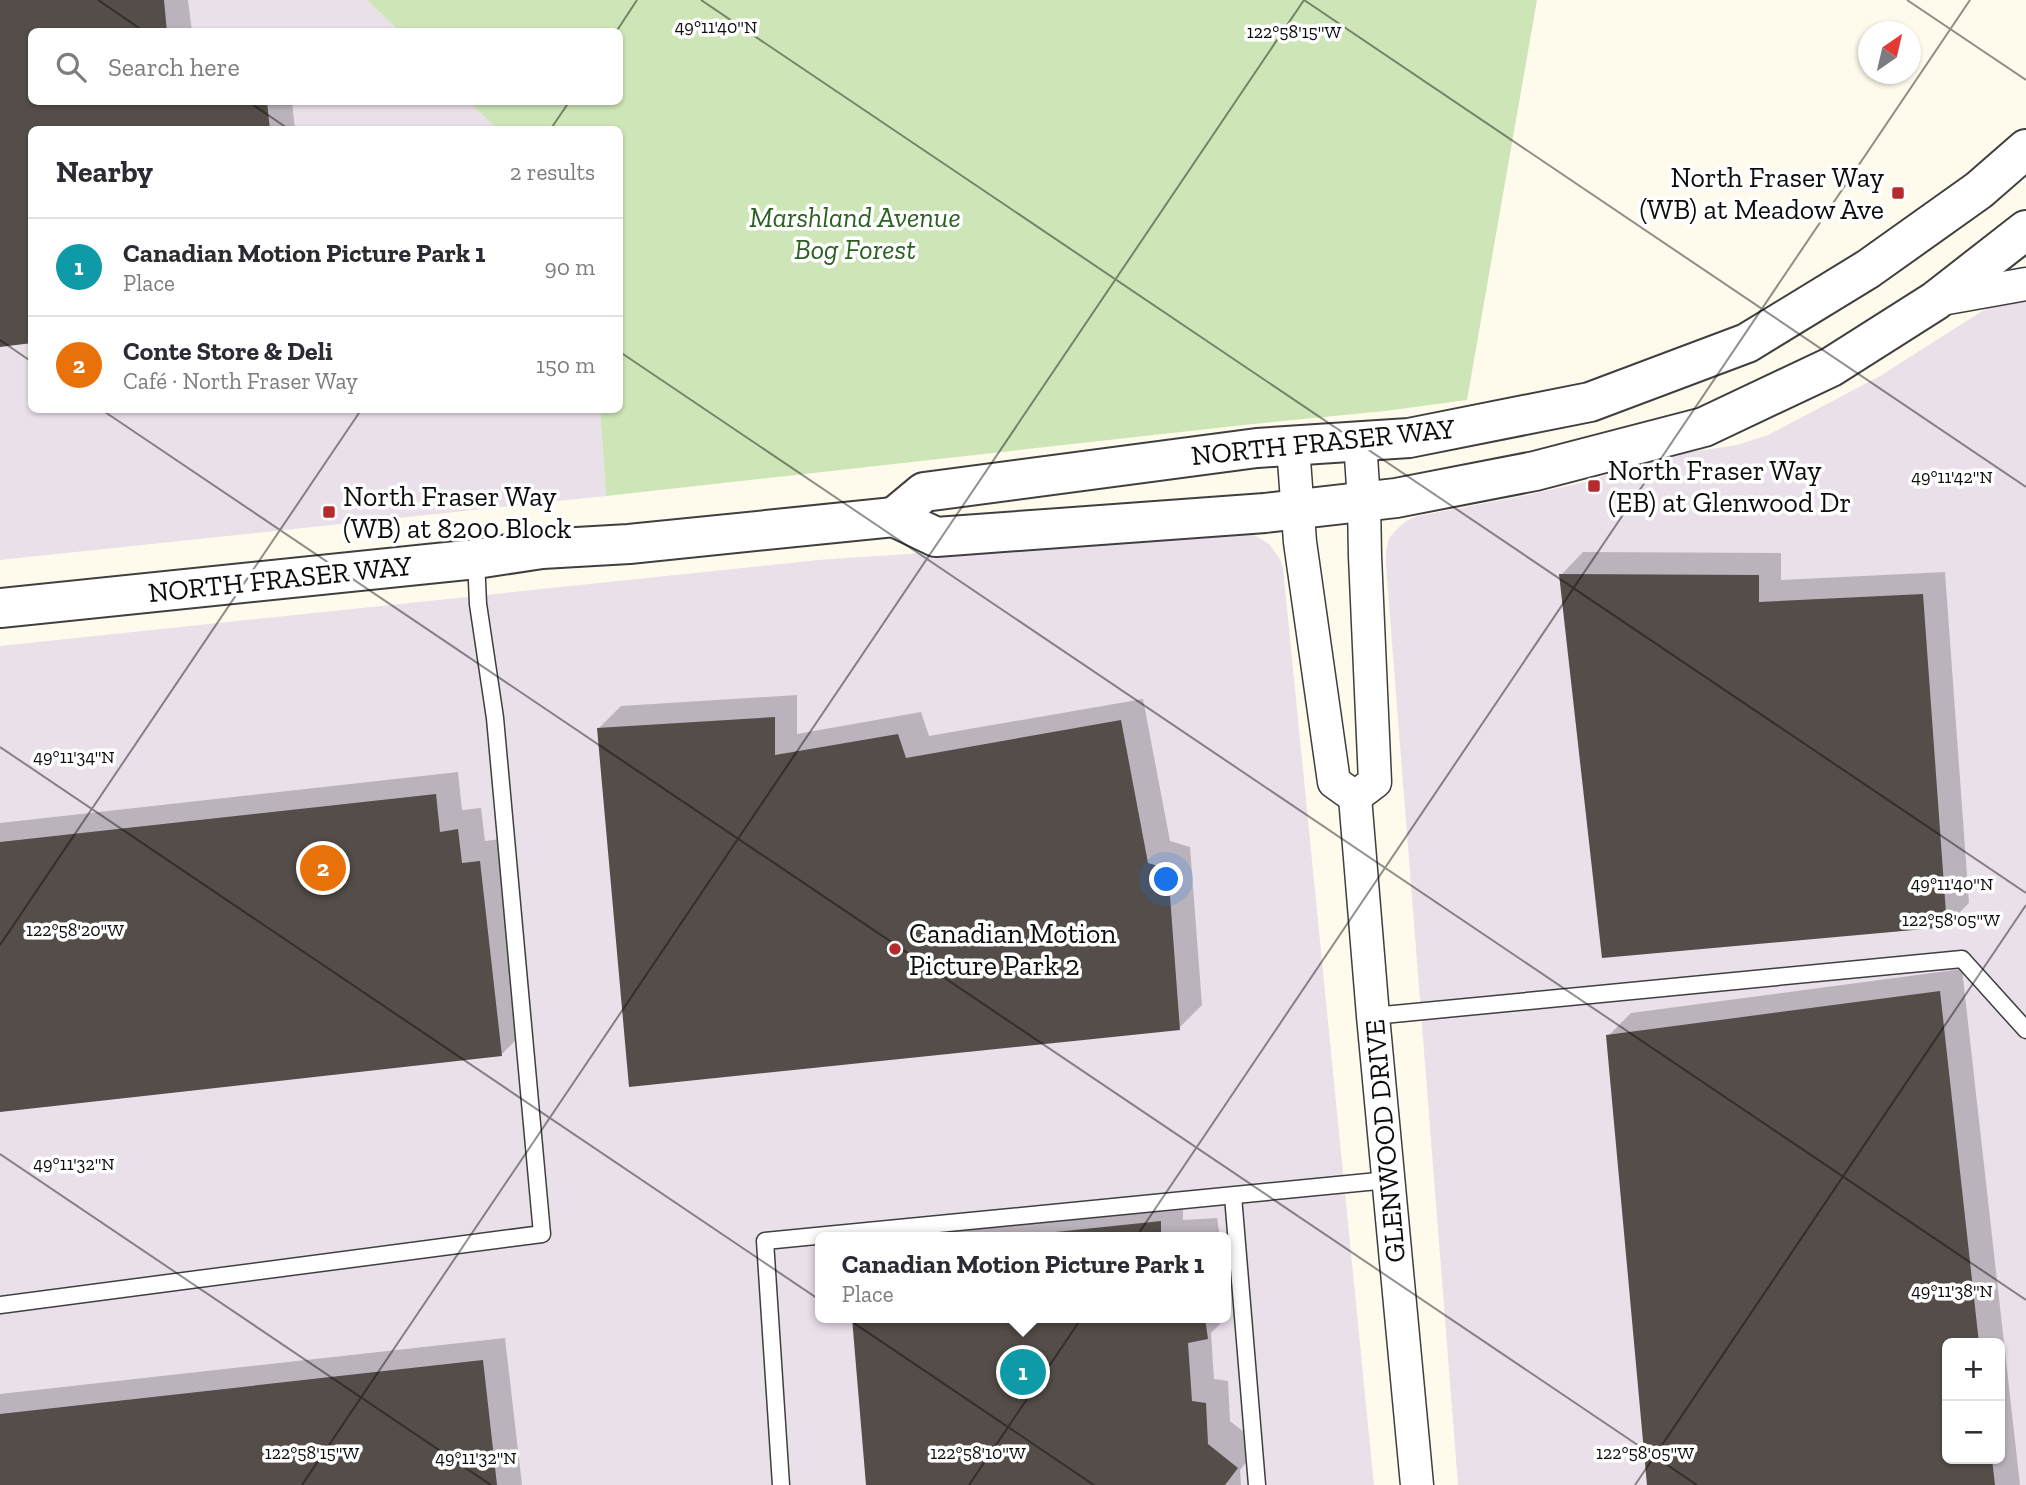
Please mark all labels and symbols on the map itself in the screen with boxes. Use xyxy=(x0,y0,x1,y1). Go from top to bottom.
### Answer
text: 49°11'40"N xyxy=(675,16,757,38)
text: 122°58'15"W xyxy=(1247,21,1341,43)
north arrow xyxy=(1858,21,1921,84)
place label: North Fraser Way (WB) at Meadow Ave xyxy=(1639,161,1885,226)
marker: North Fraser Way (WB) at Meadow Ave xyxy=(1890,185,1906,201)
park label: Marshland Avenue Bog Forest xyxy=(749,201,961,266)
street label: NORTH FRASER WAY xyxy=(1189,412,1457,472)
place label: North Fraser Way (EB) at Glenwood Dr xyxy=(1608,454,1851,519)
text: 49°11'42"N xyxy=(1911,466,1993,488)
marker: North Fraser Way (EB) at Glenwood Dr xyxy=(1586,478,1602,494)
place label: North Fraser Way (WB) at 8200 Block xyxy=(343,480,572,545)
marker: North Fraser Way (WB) at 8200 Block xyxy=(321,504,337,520)
street label: NORTH FRASER WAY xyxy=(146,549,414,609)
text: 49°11'34"N xyxy=(33,746,115,768)
pin: 2 xyxy=(300,842,346,894)
your location xyxy=(1149,862,1183,896)
text: 49°11'40"N xyxy=(1911,873,1993,895)
text: 122°58'05"W xyxy=(1902,909,2000,931)
place label: Canadian Motion Picture Park 2 xyxy=(909,917,1116,982)
text: 122°58'20"W xyxy=(26,919,124,941)
marker: Canadian Motion Picture Park 2 xyxy=(887,941,903,957)
street label: GLENWOOD DRIVE xyxy=(1358,1018,1412,1264)
text: 49°11'32"N xyxy=(33,1153,115,1175)
text: 49°11'38"N xyxy=(1911,1280,1993,1302)
pin: 1 xyxy=(1000,1346,1046,1398)
text: 122°58'15"W xyxy=(265,1442,359,1464)
text: 122°58'10"W xyxy=(930,1442,1026,1464)
text: 122°58'05"W xyxy=(1596,1442,1694,1464)
text: 49°11'32"N xyxy=(435,1447,517,1469)

